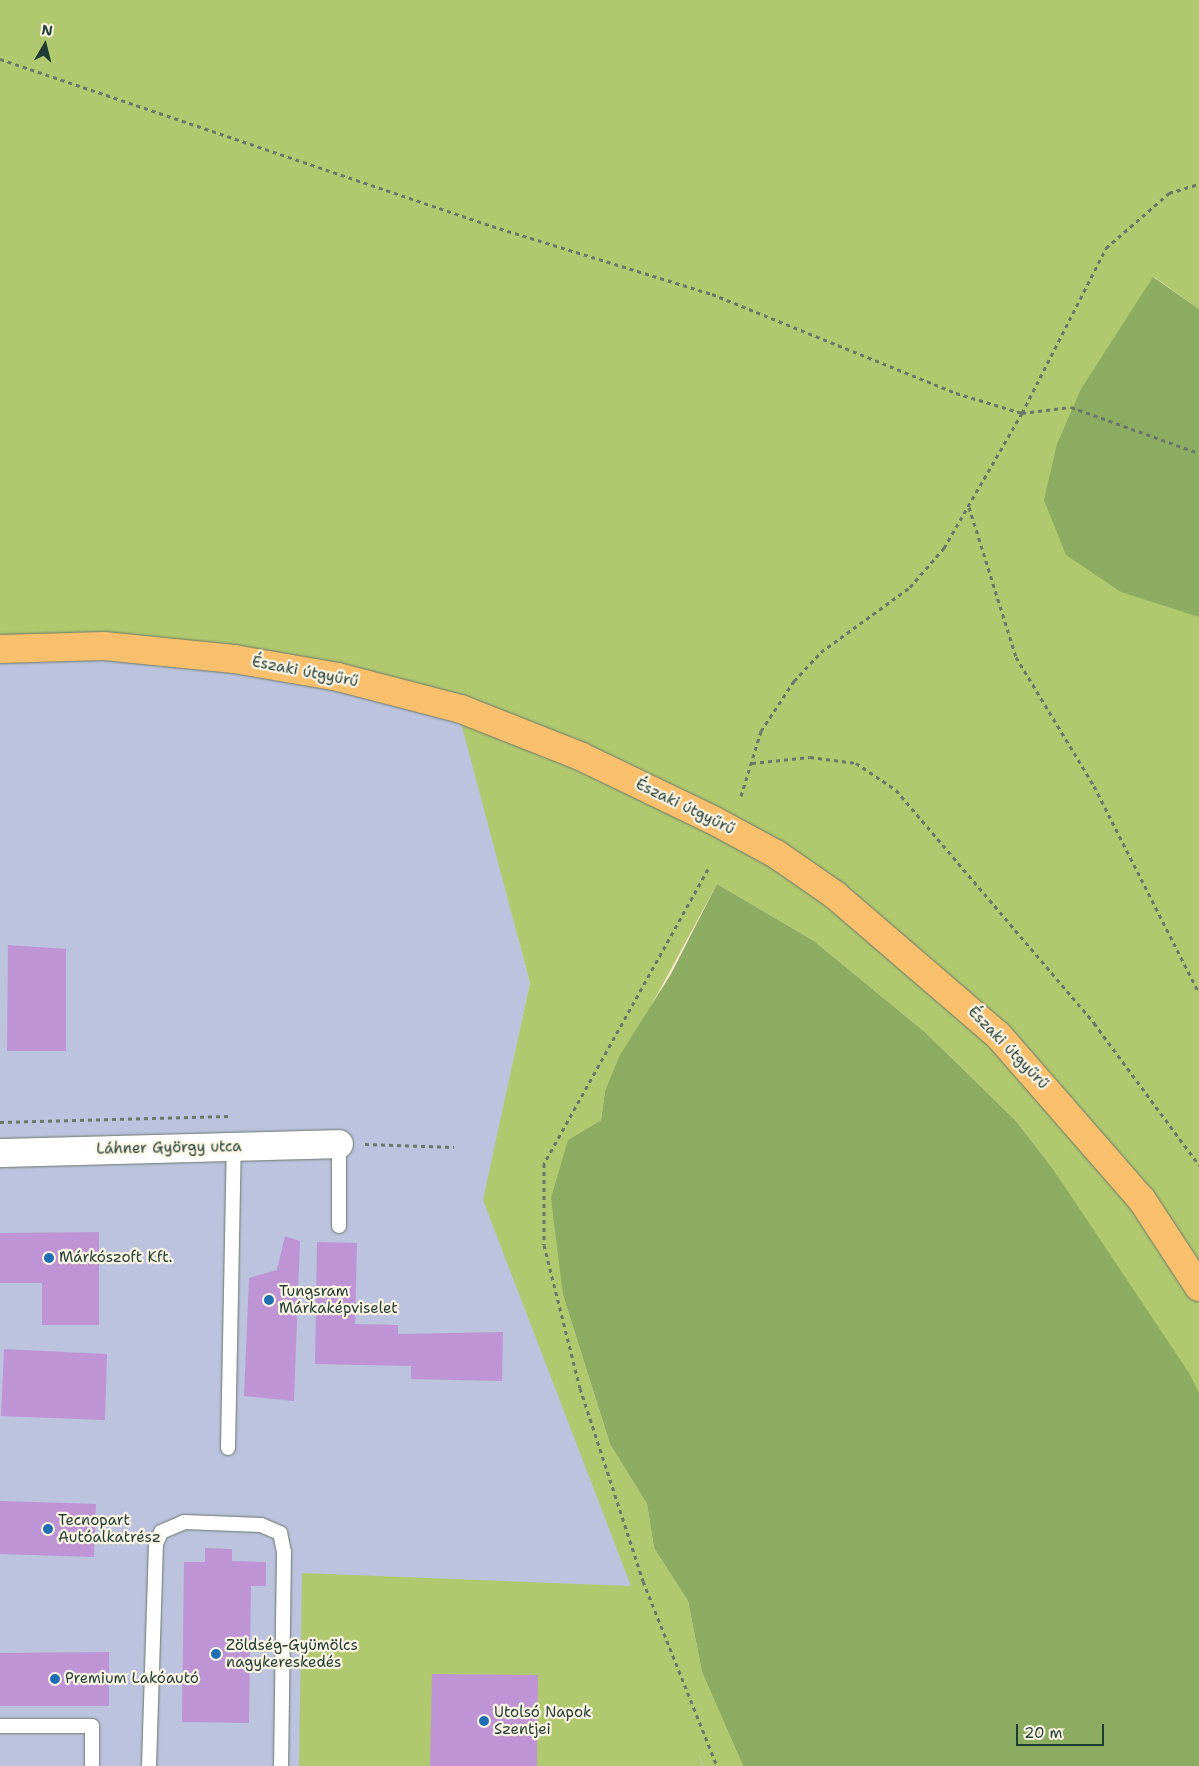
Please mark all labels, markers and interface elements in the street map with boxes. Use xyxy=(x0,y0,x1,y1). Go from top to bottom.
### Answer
north arrow xyxy=(20,20,70,70)
text: N xyxy=(40,20,54,40)
street label: Északi útgyűrű xyxy=(250,653,360,691)
street label: Északi útgyűrű xyxy=(633,775,737,839)
street label: Északi útgyűrű xyxy=(964,1003,1052,1093)
street label: Láhner György utca xyxy=(96,1138,242,1158)
place label: Márkószoft Kft. xyxy=(59,1249,172,1267)
marker: Márkószoft Kft. xyxy=(43,1252,55,1264)
place label: Tungsram Márkaképviselet xyxy=(279,1282,398,1317)
marker: Tungsram Márkaképviselet xyxy=(263,1294,275,1306)
place label: Tecnopart Autóalkatrész xyxy=(58,1511,161,1546)
marker: Tecnopart Autóalkatrész xyxy=(42,1523,54,1535)
place label: Zöldség-Gyümölcs nagykereskedés xyxy=(226,1636,358,1671)
marker: Zöldség-Gyümölcs nagykereskedés xyxy=(210,1648,222,1660)
place label: Premium Lakóautó xyxy=(65,1670,199,1688)
marker: Premium Lakóautó xyxy=(49,1673,61,1685)
place label: Utolsó Napok Szentjei xyxy=(494,1703,592,1738)
scale bar xyxy=(1019,1714,1106,1746)
marker: Utolsó Napok Szentjei xyxy=(478,1715,490,1727)
text: 20 m xyxy=(1024,1723,1063,1743)

